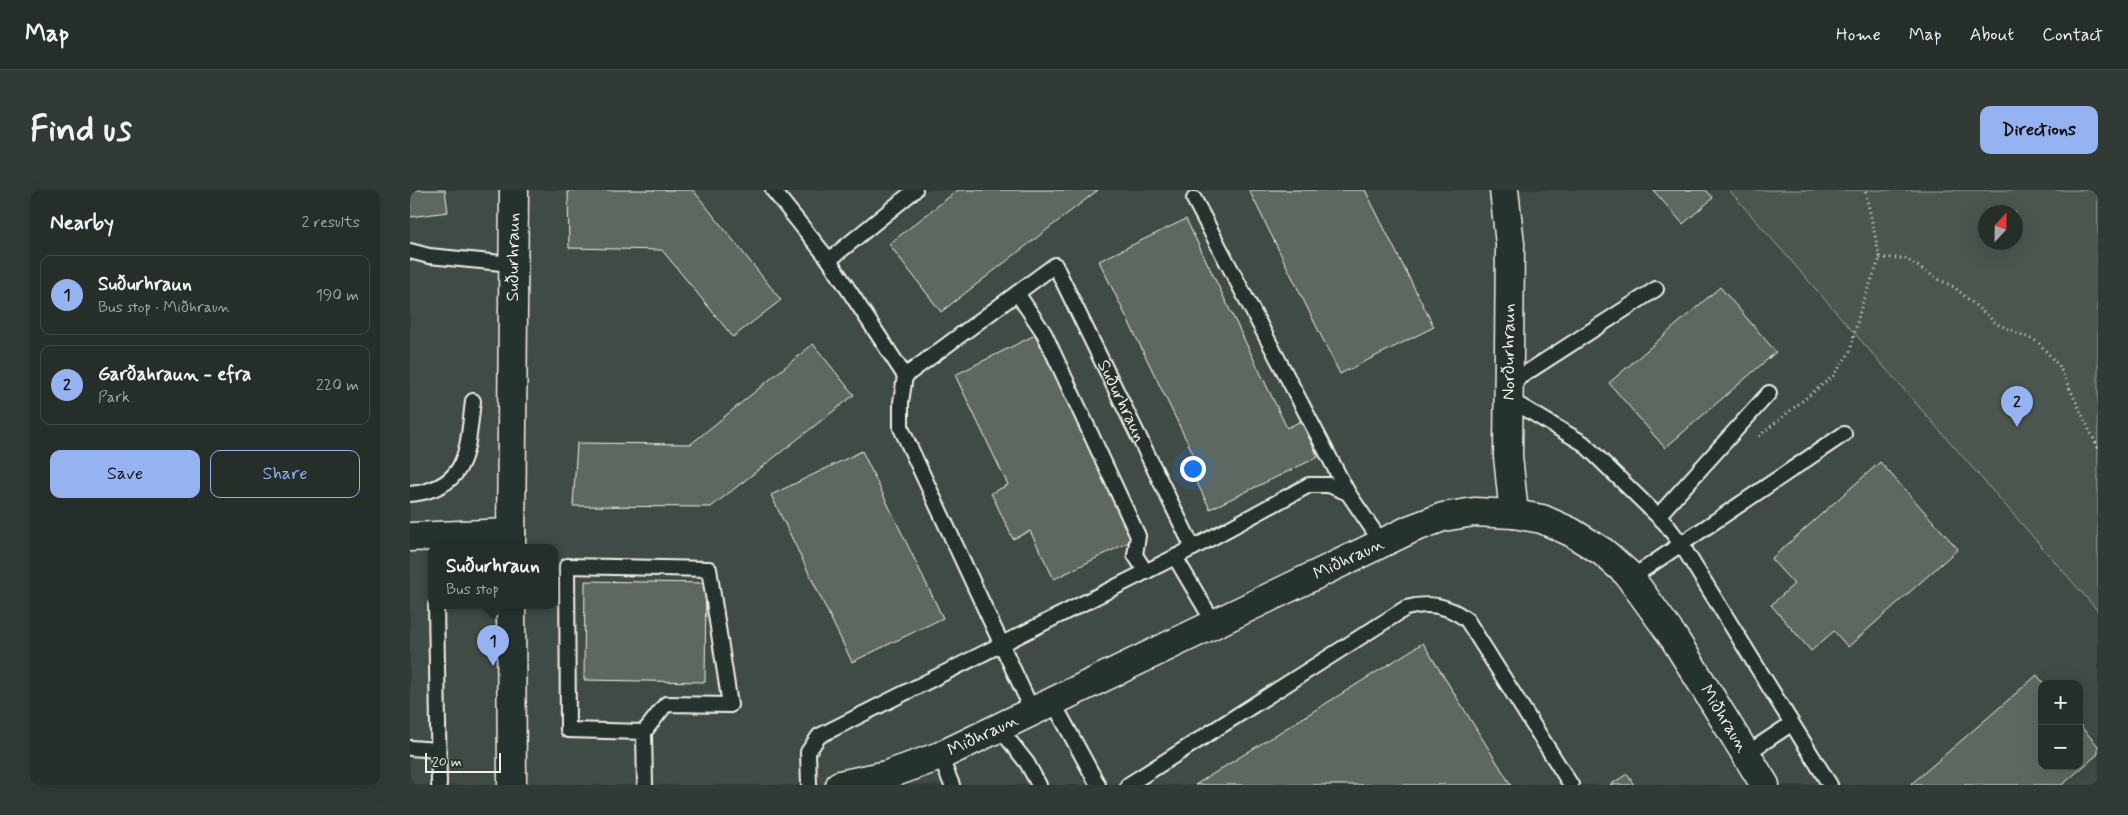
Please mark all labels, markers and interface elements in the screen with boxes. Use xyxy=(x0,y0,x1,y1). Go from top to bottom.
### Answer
text: Map xyxy=(25,19,69,50)
text: Home xyxy=(1836,23,1881,47)
text: Map xyxy=(1909,23,1942,47)
text: About xyxy=(1970,23,2014,47)
text: Contact xyxy=(2042,23,2103,47)
button: Directions xyxy=(1980,106,2098,154)
text: Find us xyxy=(30,107,132,153)
north arrow xyxy=(1978,205,2023,250)
text: Nearby xyxy=(50,209,114,237)
text: 2 results xyxy=(302,212,360,233)
street label: Suðurhraun xyxy=(501,212,526,302)
text: Suðurhraun xyxy=(98,272,192,297)
text: 1 xyxy=(63,285,71,306)
text: 190 m xyxy=(316,285,359,306)
text: Bus stop · Miðhraun xyxy=(98,297,230,318)
street label: Norðurhraun xyxy=(1497,304,1521,400)
street label: Suðurhraun xyxy=(1091,356,1152,446)
text: Garðahraun - efra xyxy=(98,362,251,387)
text: 2 xyxy=(63,375,71,396)
text: 220 m xyxy=(316,375,359,396)
pin: 2 xyxy=(2001,386,2033,427)
text: Park xyxy=(98,387,130,408)
button: Save xyxy=(50,450,200,498)
button: Share xyxy=(210,450,360,498)
your location xyxy=(1180,456,1206,482)
street label: Miðhraun xyxy=(1309,532,1388,586)
popup xyxy=(428,544,558,609)
text: Suðurhraun xyxy=(446,554,540,579)
text: Bus stop xyxy=(446,579,499,600)
pin: 1 xyxy=(477,625,509,666)
street label: Miðhraun xyxy=(1694,680,1754,757)
map controls xyxy=(2038,680,2083,770)
button: + xyxy=(2038,680,2083,725)
street label: Miðhraun xyxy=(944,708,1022,763)
button: − xyxy=(2038,725,2083,770)
scale bar xyxy=(425,750,501,773)
text: 20 m xyxy=(432,753,462,771)

